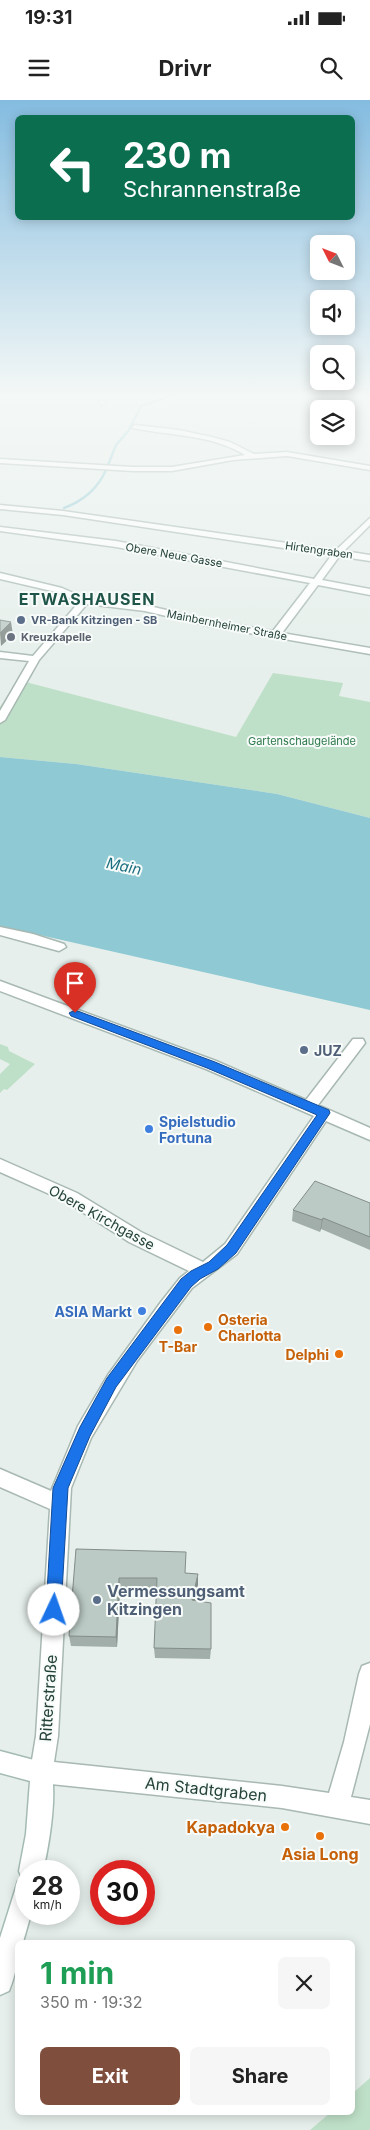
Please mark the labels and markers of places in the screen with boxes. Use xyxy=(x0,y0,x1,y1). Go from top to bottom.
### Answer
place label: VR-Bank Kitzingen - SB xyxy=(31,613,157,627)
marker: VR-Bank Kitzingen - SB xyxy=(15,614,27,626)
place label: Kreuzkapelle xyxy=(21,630,92,644)
marker: Kreuzkapelle xyxy=(5,631,17,643)
pin xyxy=(54,962,96,1013)
place label: JUZ xyxy=(314,1042,342,1059)
marker: JUZ xyxy=(298,1044,310,1056)
place label: Spielstudio Fortuna xyxy=(159,1113,236,1146)
marker: Spielstudio Fortuna xyxy=(143,1123,155,1135)
place label: ASIA Markt xyxy=(55,1303,132,1320)
marker: ASIA Markt xyxy=(136,1305,148,1317)
place label: Osteria Charlotta xyxy=(218,1311,281,1344)
marker: Osteria Charlotta xyxy=(202,1321,214,1333)
marker: T-Bar xyxy=(172,1324,184,1336)
place label: T-Bar xyxy=(159,1338,197,1355)
place label: Delphi xyxy=(285,1346,329,1363)
marker: Delphi xyxy=(333,1348,345,1360)
place label: Vermessungsamt Kitzingen xyxy=(107,1581,245,1619)
marker: Vermessungsamt Kitzingen xyxy=(91,1594,103,1606)
place label: Kapadokya xyxy=(187,1817,275,1837)
marker: Kapadokya xyxy=(279,1821,291,1833)
marker: Asia Long xyxy=(314,1830,326,1842)
place label: Asia Long xyxy=(281,1844,359,1864)

